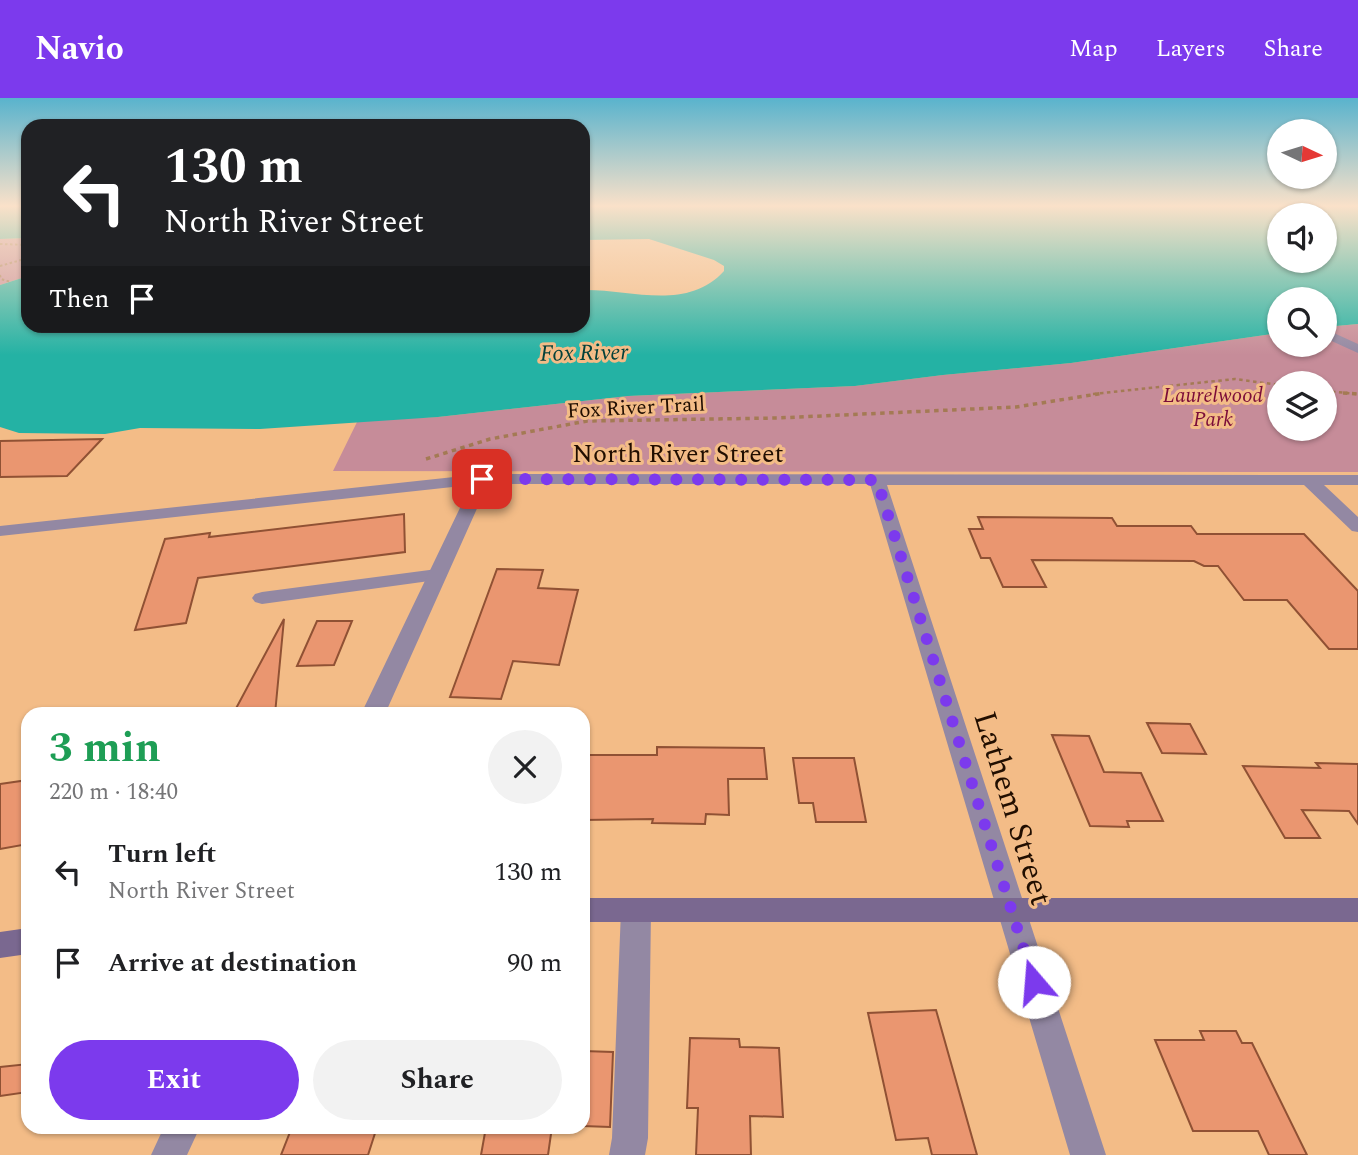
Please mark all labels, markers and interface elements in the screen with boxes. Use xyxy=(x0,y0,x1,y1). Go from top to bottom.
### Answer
text: Navio xyxy=(35,24,124,74)
text: Map xyxy=(1069,31,1118,67)
text: Layers xyxy=(1156,31,1226,67)
text: Share xyxy=(1264,31,1323,67)
north arrow xyxy=(1267,119,1337,189)
map controls xyxy=(1267,119,1337,441)
text: 130 m xyxy=(164,130,303,205)
icon: left xyxy=(49,147,140,238)
text: North River Street xyxy=(164,198,424,247)
button: sound xyxy=(1267,203,1337,273)
text: Then xyxy=(49,279,109,319)
icon: arrive xyxy=(123,280,161,318)
button: search xyxy=(1267,287,1337,357)
water label: Fox River xyxy=(539,335,630,372)
button: layers xyxy=(1267,371,1337,441)
park label: Laurelwood Park xyxy=(1163,380,1263,436)
street label: Fox River Trail xyxy=(566,388,706,428)
street label: North River Street xyxy=(572,434,784,474)
pin xyxy=(452,449,512,509)
icon: arrive xyxy=(463,460,501,498)
street label: Lathem Street xyxy=(960,705,1065,912)
text: 3 min xyxy=(49,717,161,780)
button: close xyxy=(488,730,562,804)
text: 220 m · 18:40 xyxy=(49,775,178,810)
text: Turn left xyxy=(108,834,216,874)
text: 130 m xyxy=(494,852,562,892)
icon: left xyxy=(49,853,87,891)
text: North River Street xyxy=(108,874,295,909)
text: Arrive at destination xyxy=(108,943,357,983)
text: 90 m xyxy=(507,943,562,983)
icon: arrive xyxy=(49,944,87,982)
position arrow xyxy=(997,945,1071,1019)
button: Exit xyxy=(49,1040,299,1120)
button: Share xyxy=(313,1040,562,1120)

